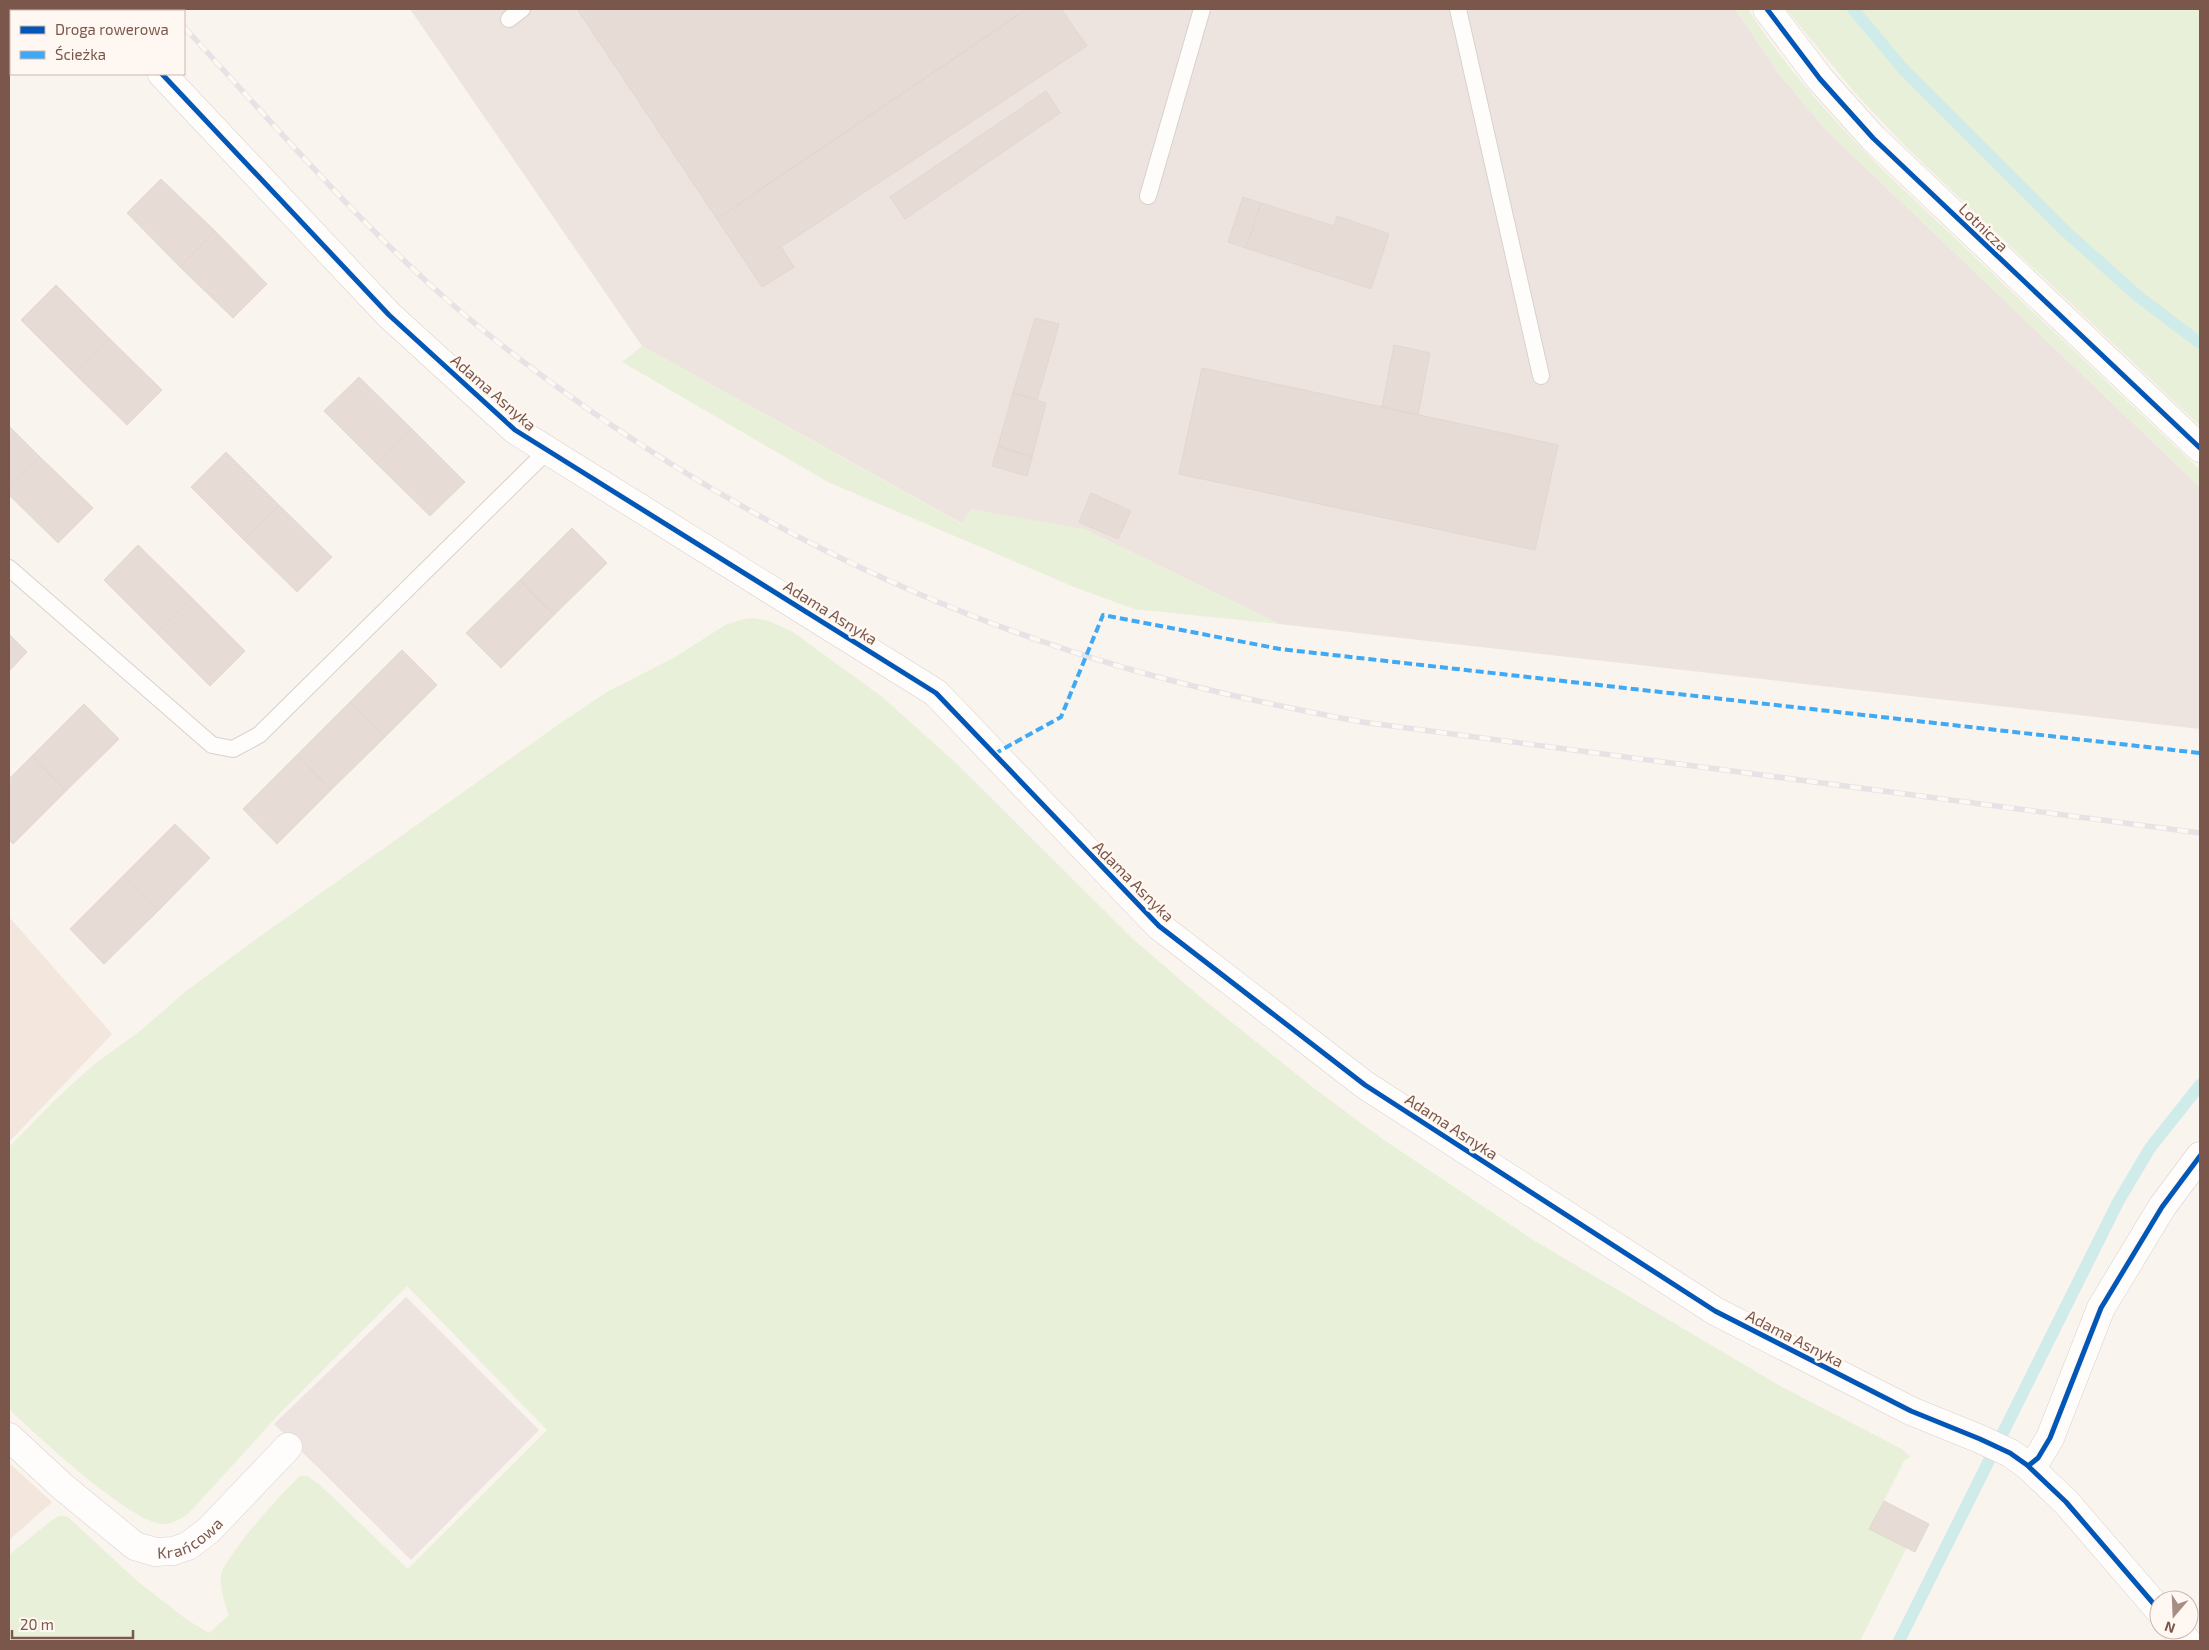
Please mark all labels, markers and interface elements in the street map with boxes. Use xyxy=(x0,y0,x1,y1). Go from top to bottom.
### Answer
legend xyxy=(10,10,185,75)
text: Droga rowerowa xyxy=(55,20,169,38)
text: Ścieżka xyxy=(55,45,106,63)
street label: Lotnicza xyxy=(1955,199,2013,255)
street label: Adama Asnyka xyxy=(448,350,540,434)
street label: Adama Asnyka xyxy=(781,576,881,648)
street label: Adama Asnyka xyxy=(1090,837,1178,925)
street label: Adama Asnyka xyxy=(1402,1089,1502,1163)
street label: Adama Asnyka xyxy=(1743,1305,1847,1371)
street label: Krańcowa xyxy=(157,1513,226,1561)
north arrow xyxy=(2149,1590,2199,1640)
scale bar xyxy=(12,1608,134,1640)
text: 20 m xyxy=(20,1615,54,1633)
text: N xyxy=(2162,1618,2177,1637)

